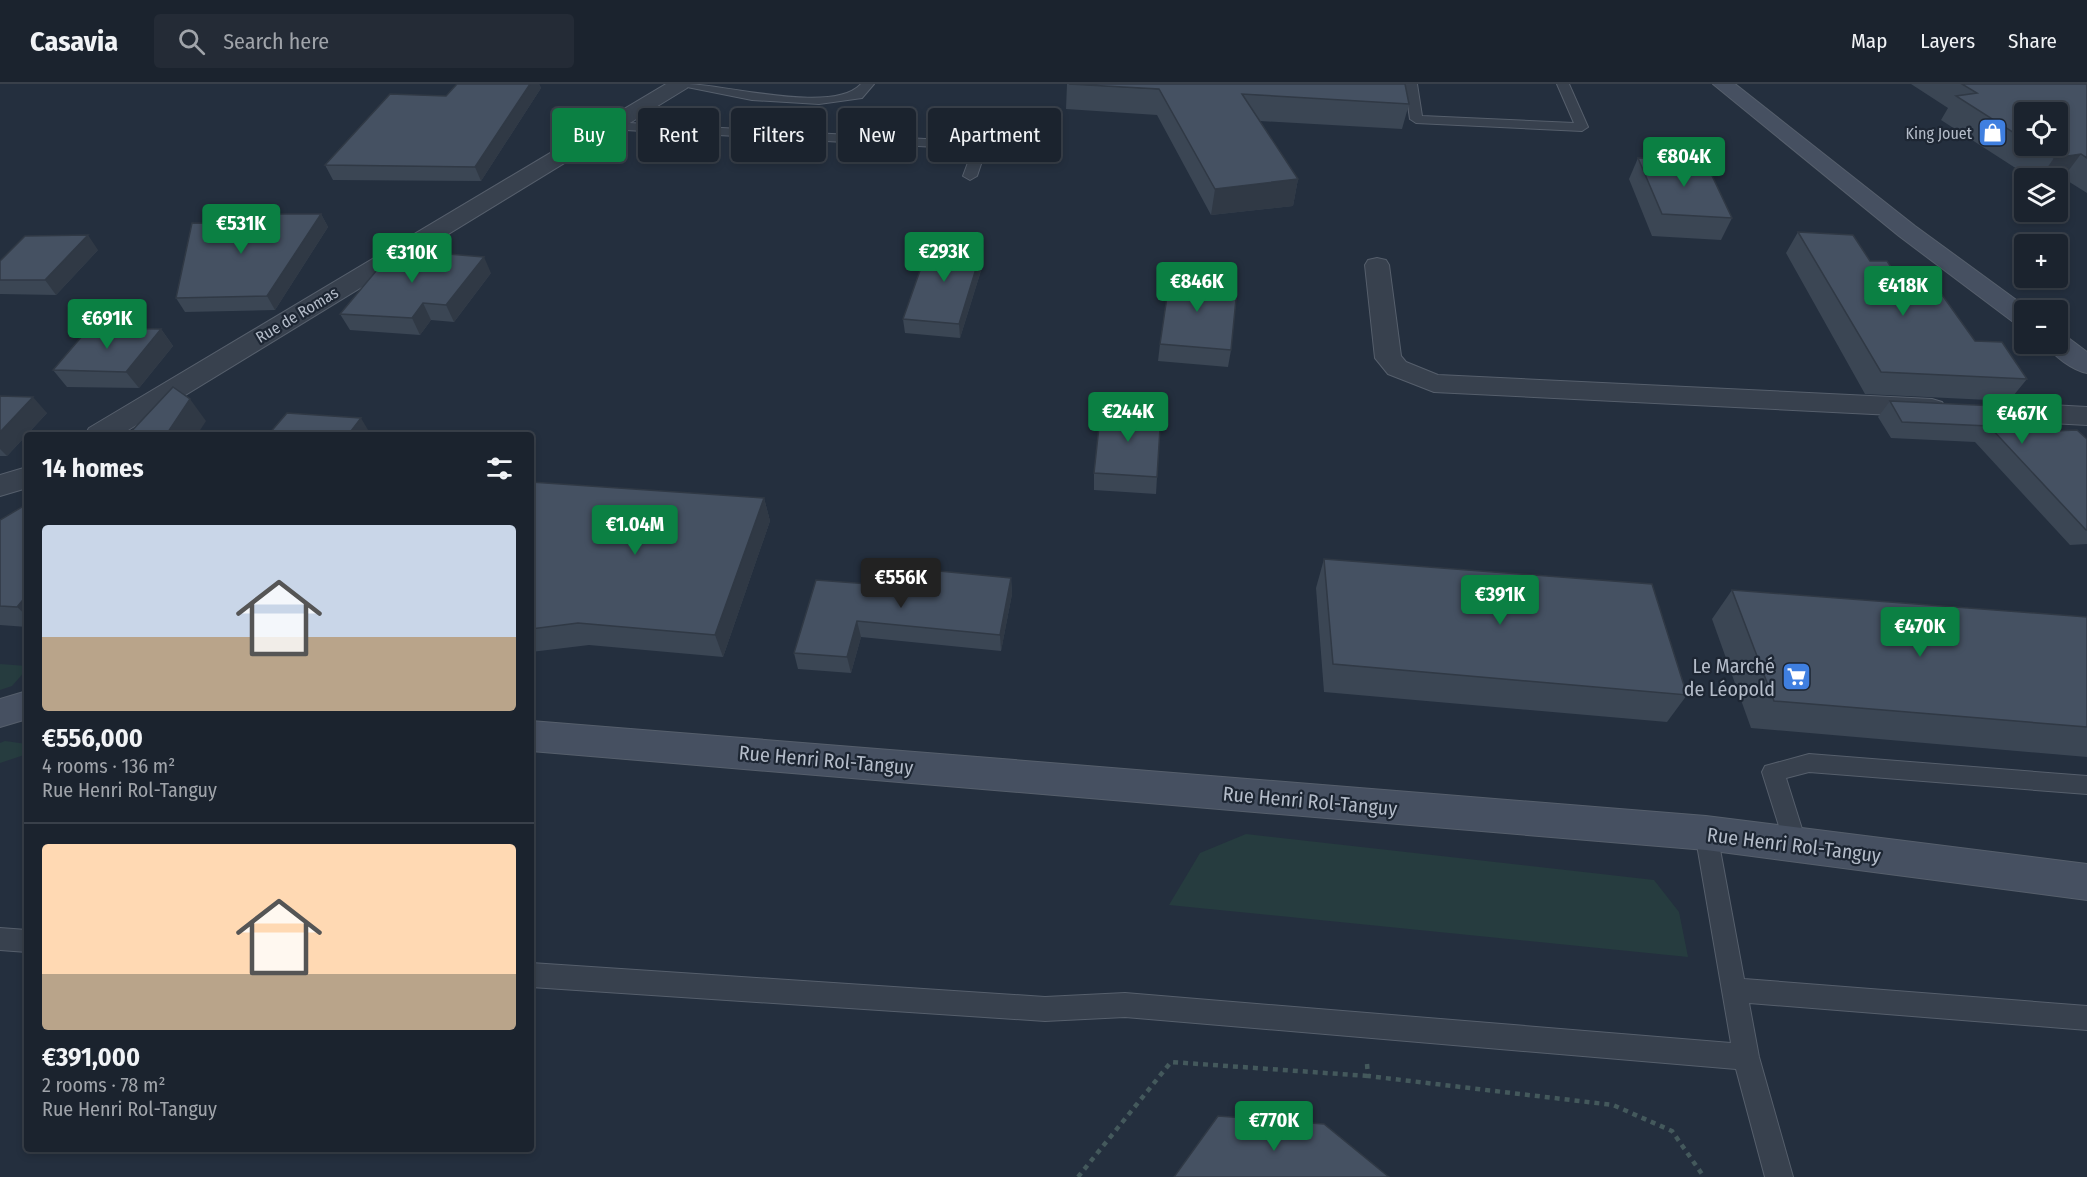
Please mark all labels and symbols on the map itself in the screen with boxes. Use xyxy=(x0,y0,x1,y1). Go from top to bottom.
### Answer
shop icon: King Jouet xyxy=(1977,117,2009,149)
place label: King Jouet xyxy=(1906,124,1973,143)
pin: €804K xyxy=(1642,137,1726,188)
pin: €531K xyxy=(199,204,283,255)
pin: €293K xyxy=(902,232,986,283)
pin: €310K xyxy=(370,233,454,284)
pin: €846K xyxy=(1155,262,1239,313)
pin: €418K xyxy=(1861,266,1945,317)
street label: Rue de Romas xyxy=(252,283,342,347)
pin: €691K xyxy=(65,299,149,350)
pin: €244K xyxy=(1086,392,1170,443)
pin: €467K xyxy=(1980,394,2064,445)
pin: €1.04M xyxy=(586,505,684,556)
pin: €556K xyxy=(859,558,943,609)
pin: €391K xyxy=(1458,575,1542,626)
pin: €470K xyxy=(1878,607,1962,658)
place label: Le Marché de Léopold xyxy=(1684,654,1775,701)
supermarket icon: Le Marché de Léopold xyxy=(1780,661,1812,693)
street label: Rue Henri Rol-Tanguy xyxy=(738,740,914,780)
street label: Rue Henri Rol-Tanguy xyxy=(1222,781,1398,821)
street label: Rue Henri Rol-Tanguy xyxy=(1706,822,1882,868)
pin: €770K xyxy=(1232,1101,1316,1152)

